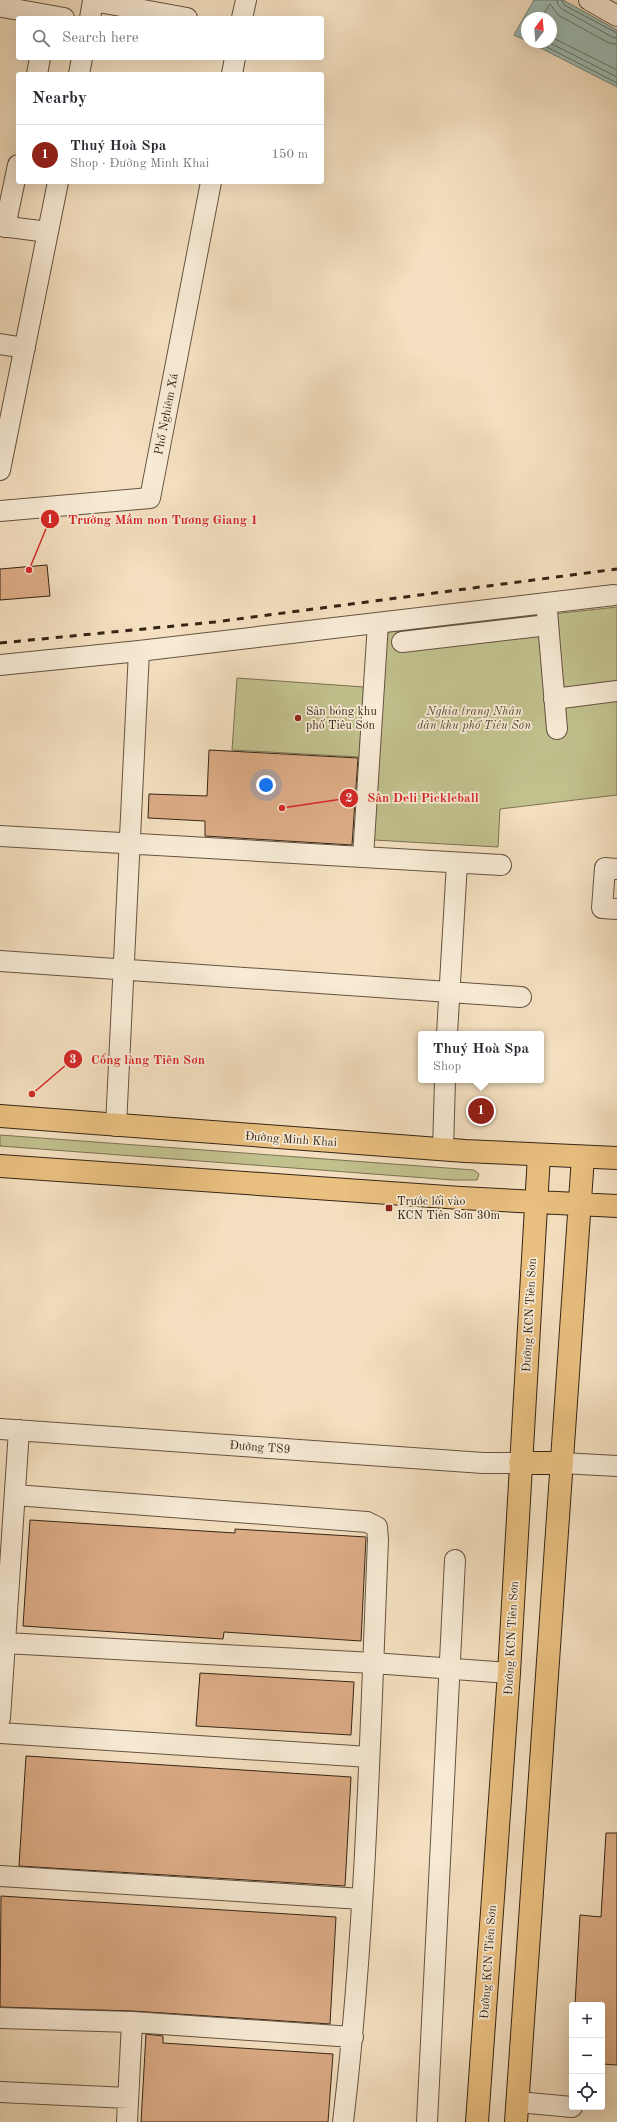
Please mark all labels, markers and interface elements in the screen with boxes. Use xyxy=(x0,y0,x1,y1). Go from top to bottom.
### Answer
north arrow xyxy=(521,12,557,48)
search box xyxy=(16,16,324,60)
icon: search xyxy=(30,27,52,49)
text: Search here xyxy=(62,31,139,46)
text: Nearby xyxy=(32,90,87,107)
text: Thuý Hoà Spa xyxy=(70,139,166,154)
text: 1 xyxy=(41,148,49,161)
text: 150 m xyxy=(271,148,308,161)
text: Shop · Đường Minh Khai xyxy=(70,157,209,170)
street label: Phố Nghiêm Xá xyxy=(152,372,181,456)
callout: Trường Mầm non Tương Giang 1 xyxy=(40,506,266,531)
text: Trường Mầm non Tương Giang 1 xyxy=(68,513,258,527)
text: 1 xyxy=(47,514,53,526)
place label: Sân bóng khu phố Tiêu Sơn xyxy=(306,706,377,732)
park label: Nghĩa trang Nhân dân khu phố Tiêu Sơn xyxy=(417,706,531,732)
marker: Sân bóng khu phố Tiêu Sơn xyxy=(293,713,303,723)
your location xyxy=(256,775,276,795)
callout: Sân Deli Pickleball xyxy=(339,785,487,810)
text: Sân Deli Pickleball xyxy=(367,792,479,805)
text: 2 xyxy=(346,793,353,805)
popup xyxy=(418,1031,544,1083)
text: Thuý Hoà Spa xyxy=(433,1042,529,1057)
callout: Cổng làng Tiên Sơn xyxy=(63,1047,213,1072)
text: Cổng làng Tiên Sơn xyxy=(91,1053,205,1067)
text: 3 xyxy=(70,1054,77,1066)
text: Shop xyxy=(433,1060,461,1073)
pin: 1 xyxy=(468,1096,494,1126)
street label: Đường Minh Khai xyxy=(244,1131,337,1149)
place label: Trước lối vào KCN Tiên Sơn 30m xyxy=(397,1195,501,1222)
marker: Trước lối vào KCN Tiên Sơn 30m xyxy=(384,1203,394,1213)
street label: Đường KCN Tiên Sơn xyxy=(521,1257,539,1372)
street label: Đường TS9 xyxy=(229,1440,291,1456)
street label: Đường KCN Tiên Sơn xyxy=(503,1580,521,1695)
street label: Đường KCN Tiên Sơn xyxy=(479,1904,499,2019)
map controls xyxy=(569,2002,605,2110)
button: + xyxy=(569,2002,605,2038)
button: − xyxy=(569,2038,605,2074)
button: locate xyxy=(569,2074,605,2110)

